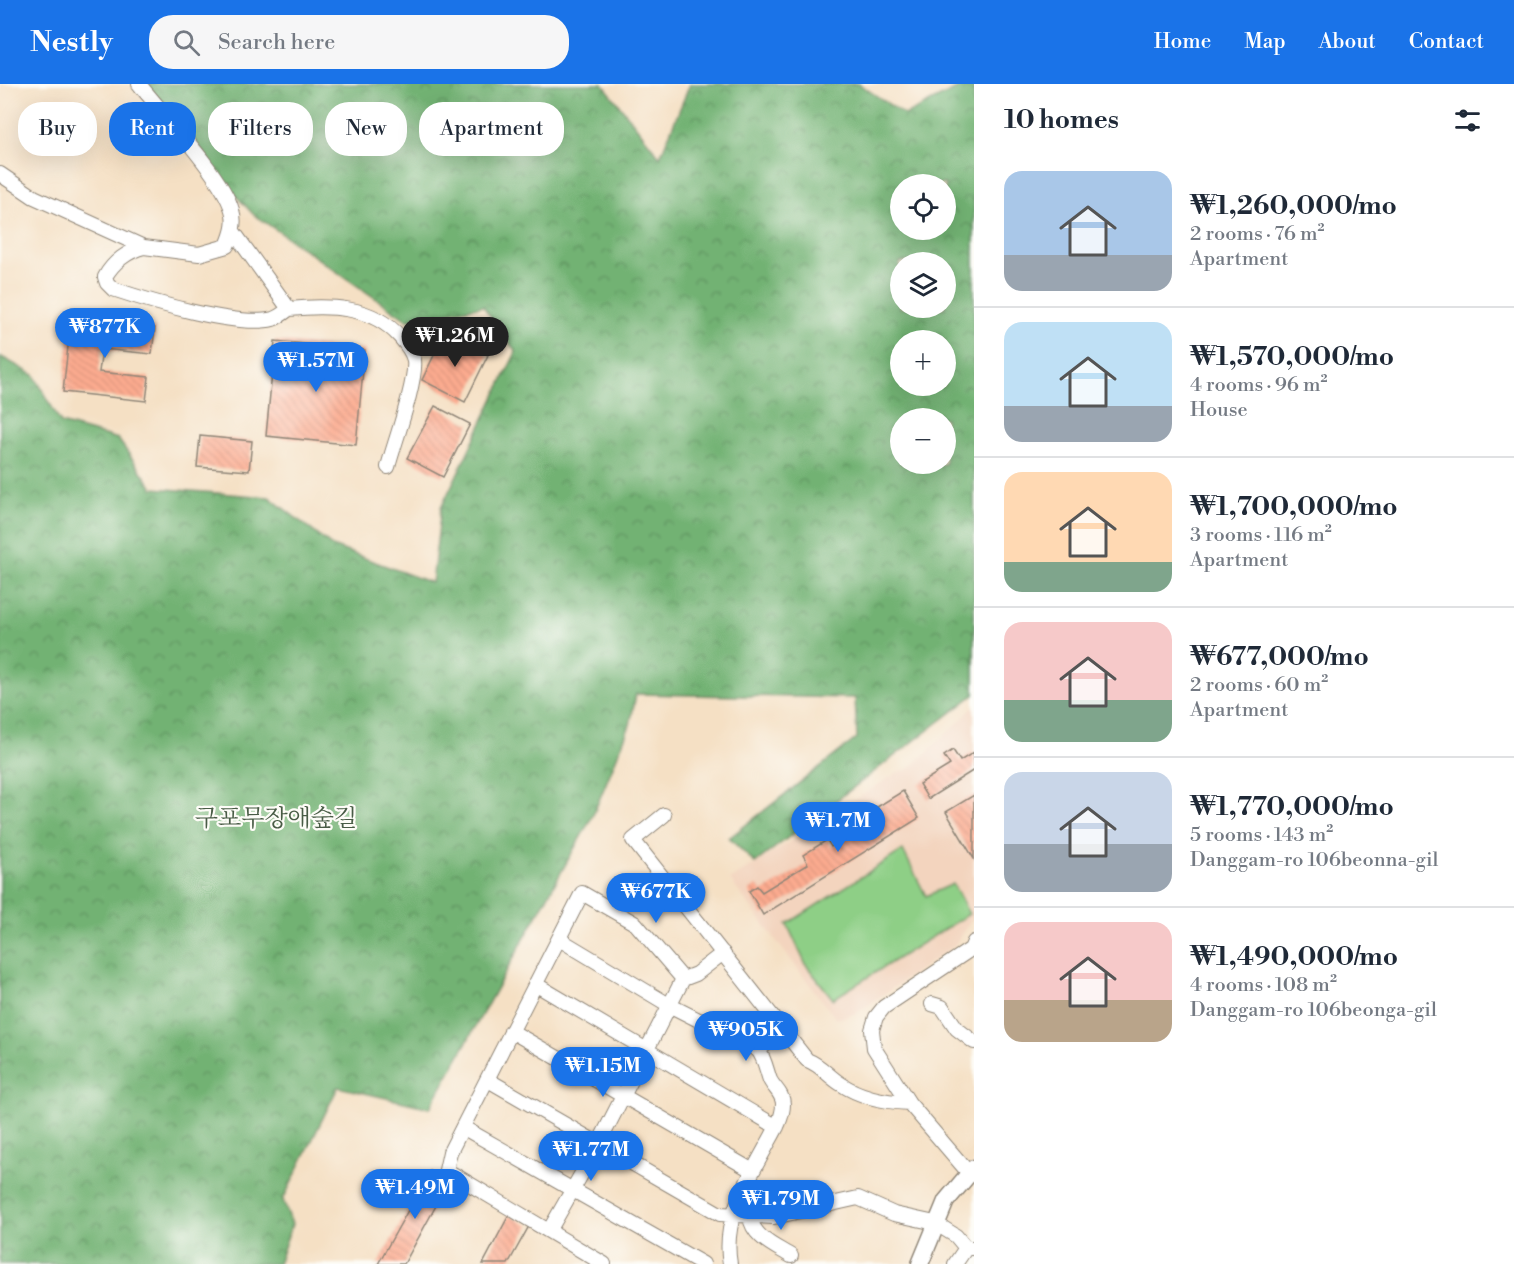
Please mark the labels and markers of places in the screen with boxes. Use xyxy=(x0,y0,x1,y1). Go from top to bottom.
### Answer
pin: ₩877K xyxy=(63,308,147,359)
pin: ₩1.26M xyxy=(406,317,504,368)
pin: ₩1.57M xyxy=(267,342,365,393)
pin: ₩1.7M xyxy=(796,802,880,853)
pin: ₩677K xyxy=(614,873,698,924)
pin: ₩905K xyxy=(704,1011,788,1062)
pin: ₩1.15M xyxy=(554,1047,652,1098)
pin: ₩1.77M xyxy=(542,1131,640,1182)
pin: ₩1.49M xyxy=(366,1169,464,1220)
pin: ₩1.79M xyxy=(732,1180,830,1231)

